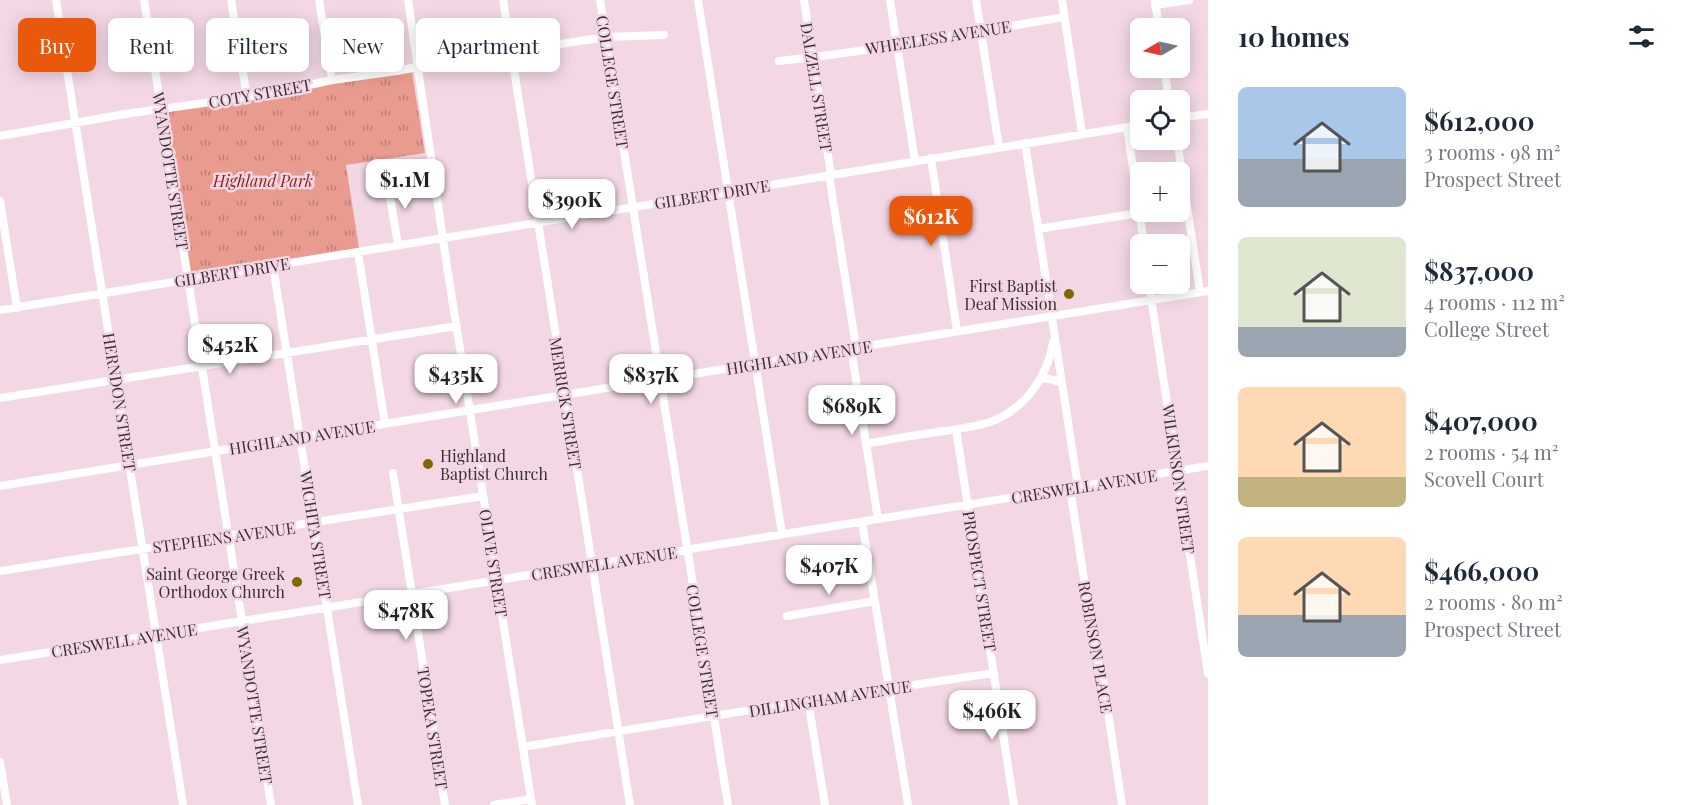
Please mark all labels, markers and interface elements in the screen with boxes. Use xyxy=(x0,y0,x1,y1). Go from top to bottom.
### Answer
street label: COLLEGE STREET xyxy=(592,14,634,150)
street label: WHEELESS AVENUE xyxy=(863,15,1012,59)
chip: Buy xyxy=(18,18,96,72)
chip: Rent xyxy=(108,18,194,72)
chip: Filters xyxy=(206,18,309,72)
chip: New xyxy=(321,18,404,72)
chip: Apartment xyxy=(416,18,560,72)
north arrow xyxy=(1130,18,1190,78)
map controls xyxy=(1130,18,1190,294)
text: 10 homes xyxy=(1238,19,1350,54)
icon: filters xyxy=(1625,20,1658,53)
street label: DALZELL STREET xyxy=(796,21,838,153)
street label: COTY STREET xyxy=(207,74,313,112)
street label: WYANDOTTE STREET xyxy=(148,90,194,252)
button: locate xyxy=(1130,90,1190,150)
text: $612,000 xyxy=(1424,103,1534,138)
icon: home xyxy=(1286,111,1358,183)
text: 3 rooms · 98 m² xyxy=(1424,138,1560,165)
pin: $1.1M xyxy=(363,159,447,210)
button: + xyxy=(1130,162,1190,222)
text: $1.1M xyxy=(380,165,430,192)
text: Prospect Street xyxy=(1424,165,1561,192)
park label: Highland Park xyxy=(212,170,313,191)
street label: GILBERT DRIVE xyxy=(653,175,771,213)
pin: $390K xyxy=(530,179,614,230)
text: $390K xyxy=(542,185,602,212)
pin: $612K xyxy=(889,196,973,247)
text: $612K xyxy=(903,202,959,229)
button: − xyxy=(1130,234,1190,294)
street label: GILBERT DRIVE xyxy=(173,253,291,291)
text: $837,000 xyxy=(1424,253,1534,288)
icon: home xyxy=(1286,261,1358,333)
place label: First Baptist Deaf Mission xyxy=(964,275,1057,314)
marker: First Baptist Deaf Mission xyxy=(1062,287,1076,301)
text: 4 rooms · 112 m² xyxy=(1424,288,1565,315)
text: College Street xyxy=(1424,315,1549,342)
pin: $452K xyxy=(188,324,272,375)
text: $452K xyxy=(202,330,258,357)
street label: HERNDON STREET xyxy=(99,331,141,473)
street label: MERRICK STREET xyxy=(545,335,587,471)
street label: HIGHLAND AVENUE xyxy=(725,335,873,379)
pin: $435K xyxy=(414,354,498,405)
pin: $837K xyxy=(609,354,693,405)
text: $435K xyxy=(429,360,483,387)
text: $837K xyxy=(623,360,679,387)
pin: $689K xyxy=(810,385,894,436)
text: $689K xyxy=(822,391,882,418)
street label: WILKINSON STREET xyxy=(1158,402,1200,555)
text: $407,000 xyxy=(1424,403,1538,438)
icon: home xyxy=(1286,411,1358,483)
street label: HIGHLAND AVENUE xyxy=(228,415,376,459)
text: 2 rooms · 54 m² xyxy=(1424,438,1559,465)
place label: Highland Baptist Church xyxy=(440,445,548,484)
marker: Highland Baptist Church xyxy=(421,457,435,471)
street label: CRESWELL AVENUE xyxy=(1010,464,1158,508)
text: Scovell Court xyxy=(1424,465,1544,492)
street label: WICHITA STREET xyxy=(295,468,337,601)
street label: OLIVE STREET xyxy=(475,508,513,618)
street label: PROSPECT STREET xyxy=(959,509,1002,653)
street label: STEPHENS AVENUE xyxy=(151,517,297,557)
street label: CRESWELL AVENUE xyxy=(530,541,678,585)
pin: $407K xyxy=(787,545,871,596)
text: $407K xyxy=(800,551,858,578)
text: $466,000 xyxy=(1424,553,1539,588)
icon: home xyxy=(1286,561,1358,633)
place label: Saint George Greek Orthodox Church xyxy=(146,563,286,602)
marker: Saint George Greek Orthodox Church xyxy=(290,575,304,589)
street label: ROBINSON PLACE xyxy=(1074,579,1118,715)
street label: COLLEGE STREET xyxy=(682,583,724,719)
text: 2 rooms · 80 m² xyxy=(1424,588,1563,615)
pin: $478K xyxy=(364,590,448,641)
text: $478K xyxy=(378,596,434,623)
text: Prospect Street xyxy=(1424,615,1561,642)
street label: CRESWELL AVENUE xyxy=(50,618,198,662)
street label: WYANDOTTE STREET xyxy=(232,624,278,786)
street label: TOPEKA STREET xyxy=(413,665,453,791)
street label: DILLINGHAM AVENUE xyxy=(747,675,913,721)
pin: $466K xyxy=(950,690,1034,741)
text: $466K xyxy=(963,696,1021,723)

